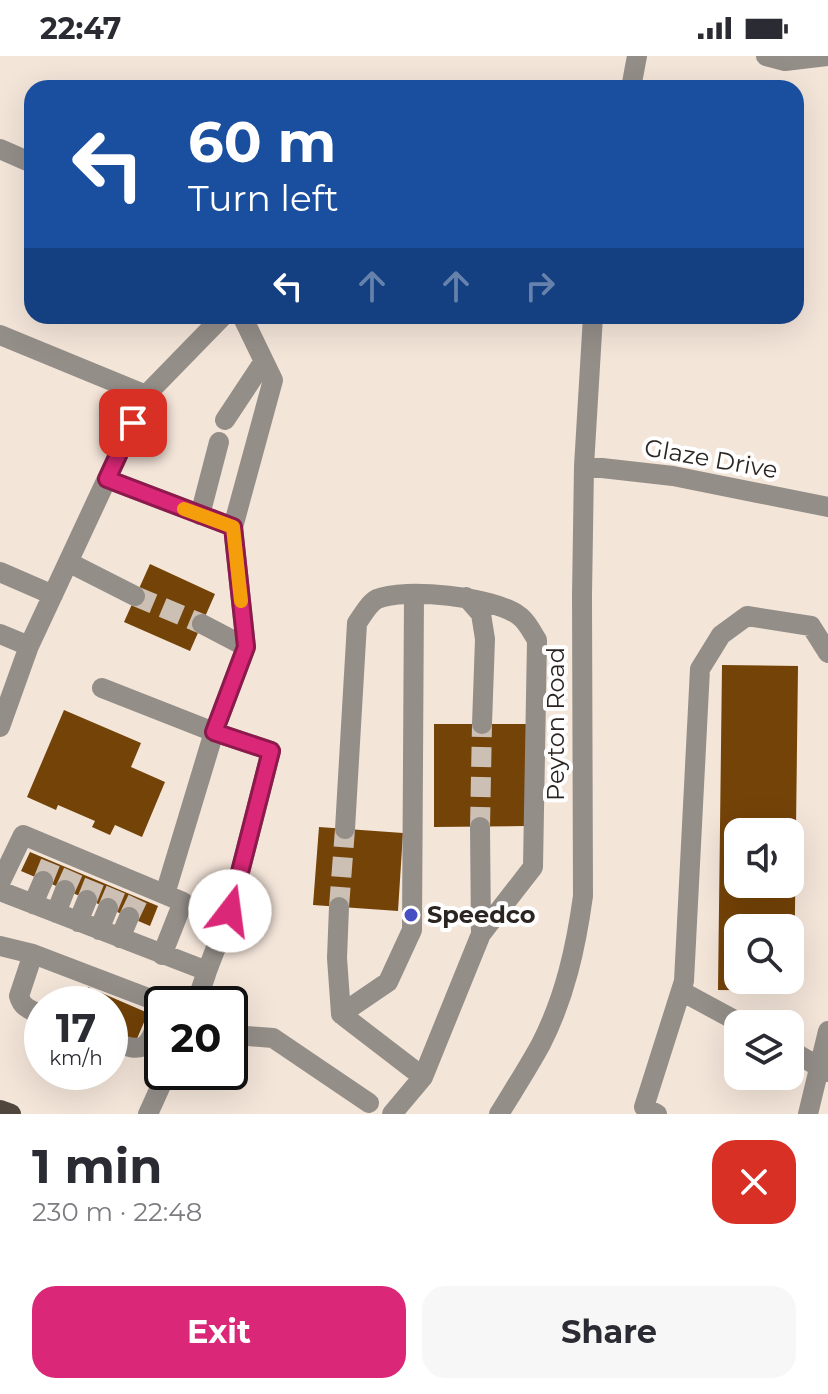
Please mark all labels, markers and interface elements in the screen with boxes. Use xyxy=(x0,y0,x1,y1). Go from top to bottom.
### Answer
text: 22:47 xyxy=(40,10,121,47)
text: 60 m xyxy=(188,108,336,176)
icon: left xyxy=(56,112,160,216)
text: Turn left xyxy=(188,176,339,220)
icon: left xyxy=(266,264,310,308)
icon: ahead xyxy=(350,264,394,308)
icon: ahead xyxy=(434,264,478,308)
icon: right xyxy=(518,264,562,308)
pin xyxy=(99,389,167,457)
icon: arrive xyxy=(111,401,155,445)
street label: Glaze Drive xyxy=(642,433,780,484)
street label: Peyton Road xyxy=(541,647,570,801)
map controls xyxy=(724,818,804,1090)
button: sound xyxy=(724,818,804,898)
position arrow xyxy=(188,869,272,953)
place label: Speedco xyxy=(427,900,536,929)
marker: Speedco xyxy=(402,906,420,924)
button: search xyxy=(724,914,804,994)
speed limit sign: 20 xyxy=(144,986,248,1090)
text: 17 xyxy=(56,1003,96,1052)
button: layers xyxy=(724,1010,804,1090)
text: km/h xyxy=(49,1046,103,1070)
text: 1 min xyxy=(32,1137,162,1195)
button: close xyxy=(712,1140,796,1224)
text: 230 m · 22:48 xyxy=(32,1196,202,1228)
button: Exit xyxy=(32,1286,406,1378)
button: Share xyxy=(422,1286,796,1378)

